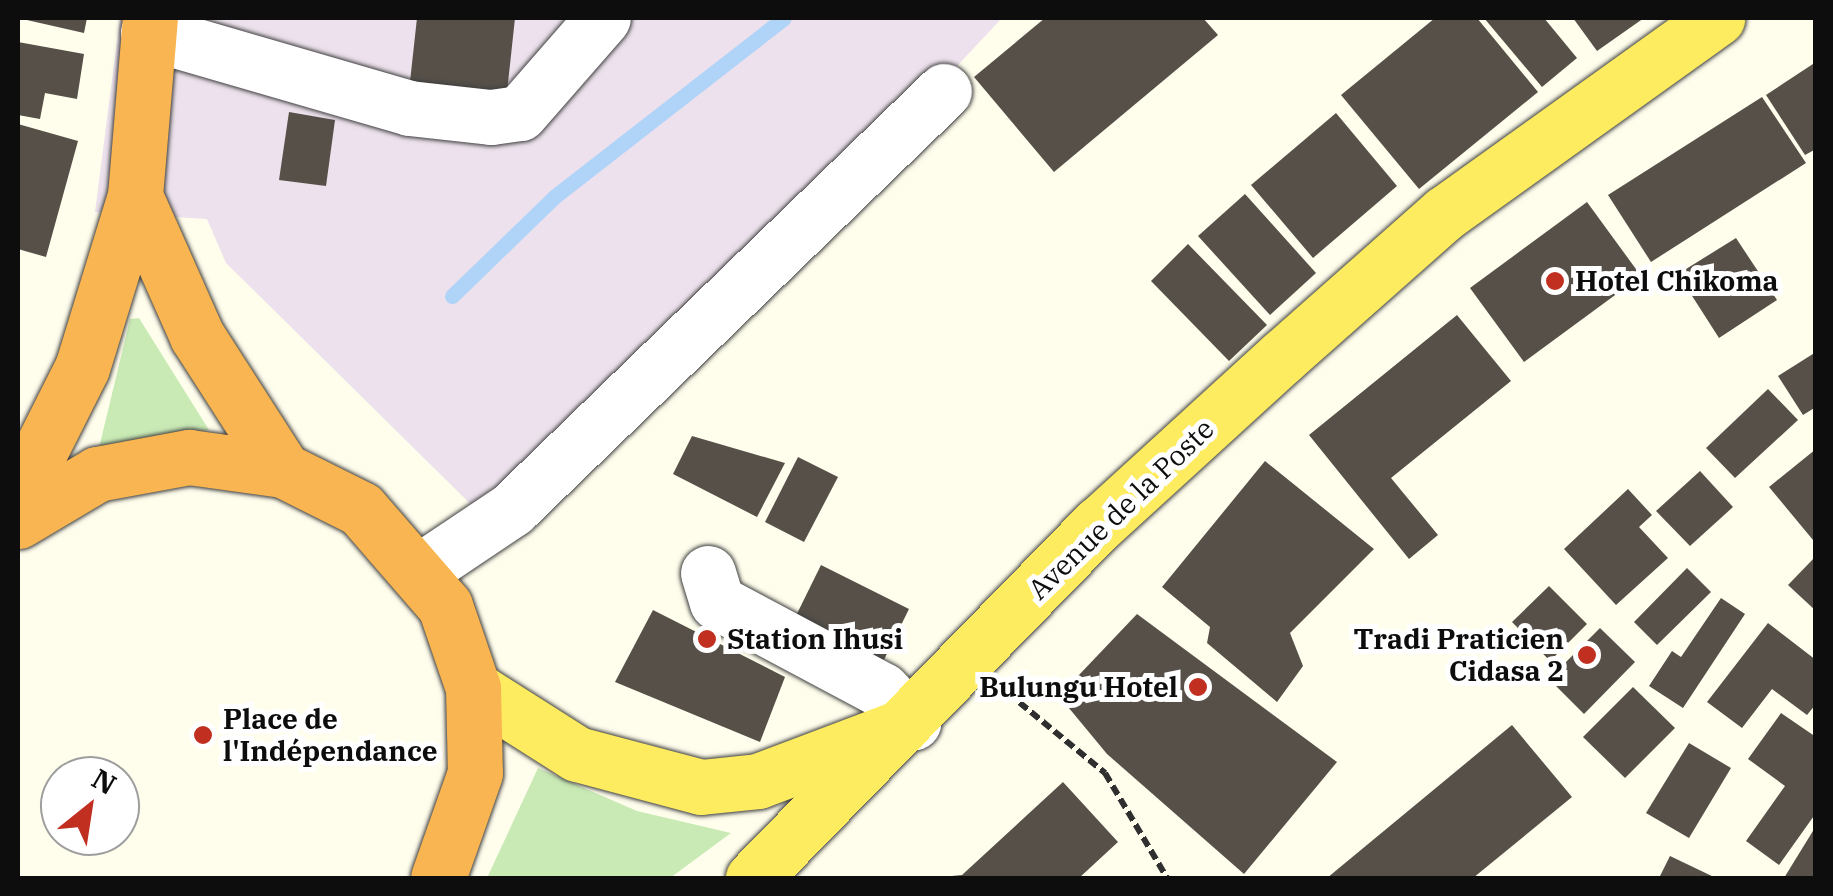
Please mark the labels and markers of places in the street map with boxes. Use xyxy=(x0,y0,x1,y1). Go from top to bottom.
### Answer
place label: Hotel Chikoma xyxy=(1575,264,1779,298)
marker: Hotel Chikoma xyxy=(1544,270,1566,292)
place label: Station Ihusi xyxy=(727,622,903,656)
place label: Tradi Praticien Cidasa 2 xyxy=(1354,622,1564,688)
marker: Station Ihusi xyxy=(696,628,718,650)
marker: Tradi Praticien Cidasa 2 xyxy=(1574,642,1600,668)
place label: Bulungu Hotel xyxy=(979,670,1178,704)
marker: Bulungu Hotel xyxy=(1187,676,1209,698)
place label: Place de l'Indépendance xyxy=(223,702,438,768)
marker: Place de l'Indépendance xyxy=(192,724,214,746)

